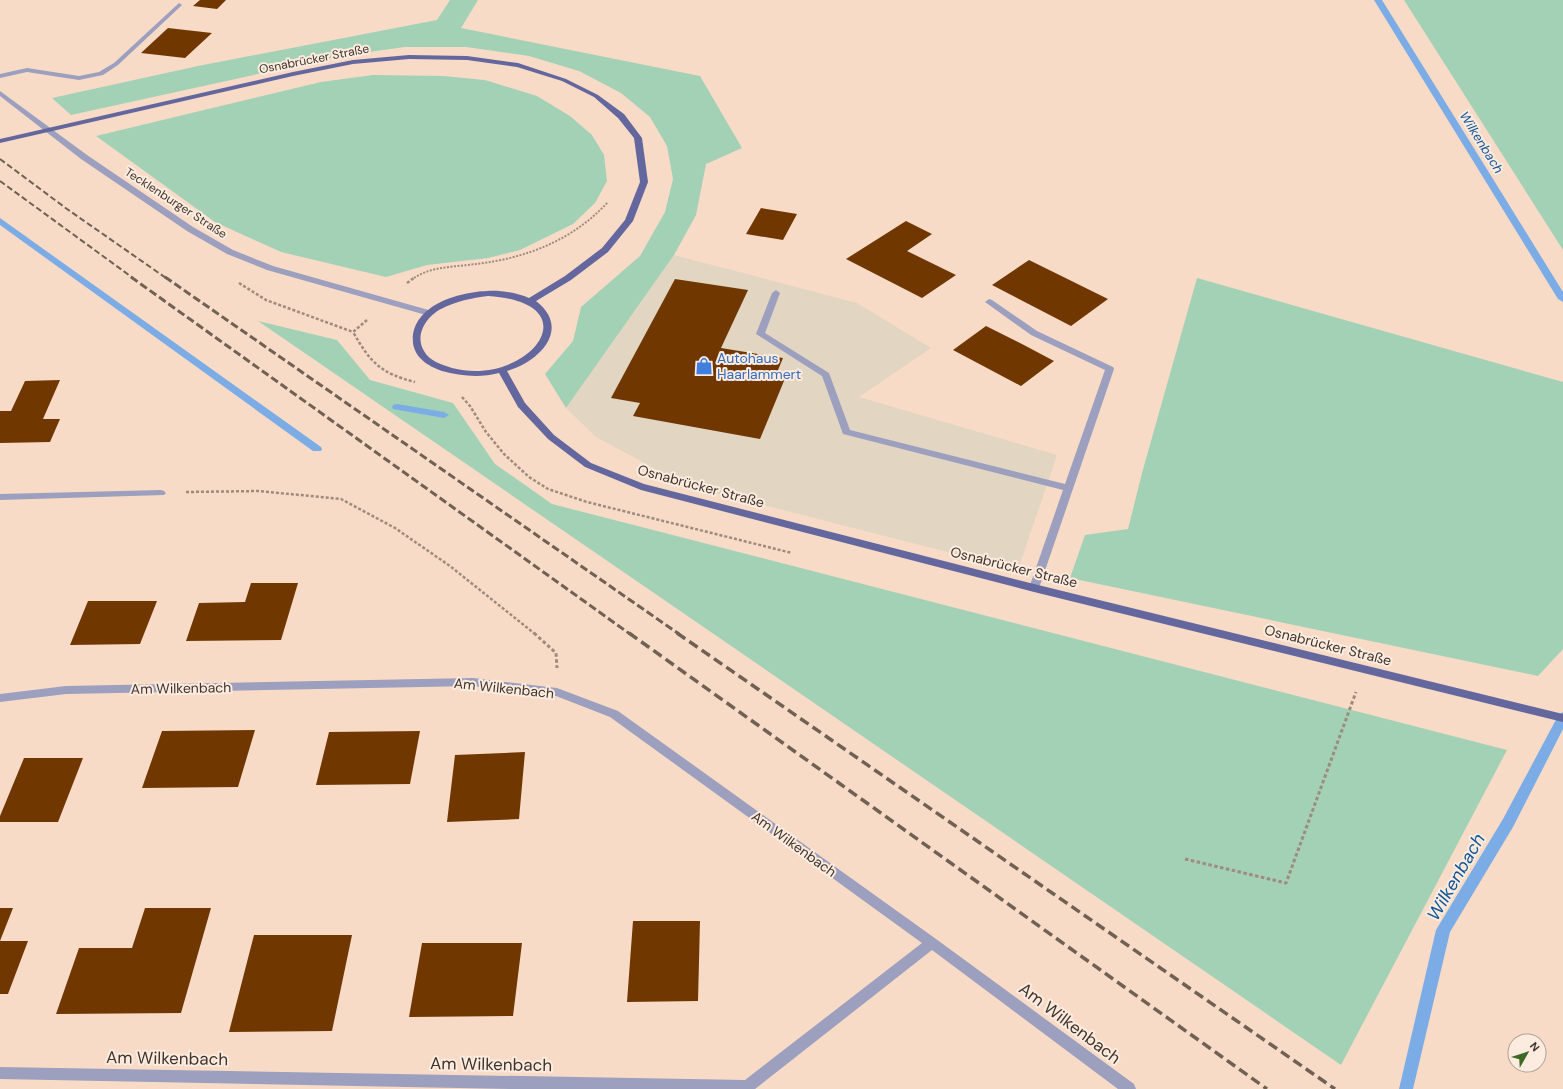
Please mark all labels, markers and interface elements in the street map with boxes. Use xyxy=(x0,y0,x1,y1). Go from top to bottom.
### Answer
street label: Osnabrücker Straße xyxy=(258,40,371,78)
water label: Wilkenbach xyxy=(1456,108,1507,176)
street label: Tecklenburger Straße xyxy=(122,164,230,242)
place label: Autohaus Haarlammert xyxy=(717,349,801,383)
shop icon: Autohaus Haarlammert xyxy=(694,356,714,376)
street label: Osnabrücker Straße xyxy=(636,460,766,512)
street label: Osnabrücker Straße xyxy=(949,543,1079,592)
street label: Osnabrücker Straße xyxy=(1263,621,1393,670)
street label: Am Wilkenbach xyxy=(453,674,555,702)
street label: Am Wilkenbach xyxy=(131,678,231,698)
street label: Am Wilkenbach xyxy=(748,807,840,881)
water label: Wilkenbach xyxy=(1421,829,1491,925)
street label: Am Wilkenbach xyxy=(1015,977,1125,1069)
north arrow xyxy=(1507,1033,1547,1073)
text: N xyxy=(1527,1039,1543,1054)
street label: Am Wilkenbach xyxy=(106,1046,228,1070)
street label: Am Wilkenbach xyxy=(430,1052,552,1076)

